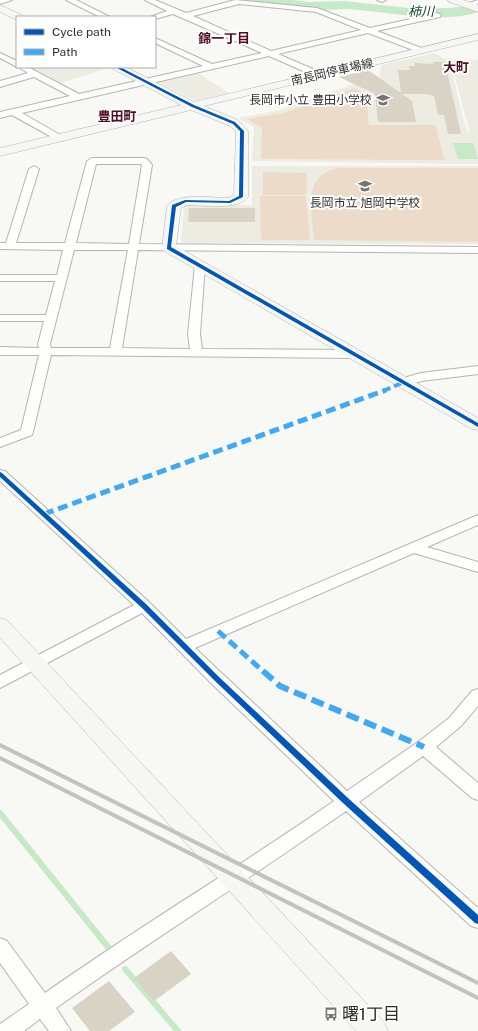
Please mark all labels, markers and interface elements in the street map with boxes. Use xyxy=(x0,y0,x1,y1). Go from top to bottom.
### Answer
water label: 柿川 xyxy=(408,4,436,19)
legend xyxy=(16,16,156,68)
text: Cycle path xyxy=(52,25,111,39)
district label: 錦一丁目 xyxy=(198,31,250,46)
text: Path xyxy=(52,45,78,59)
street label: 南長岡停車場線 xyxy=(289,56,375,88)
district label: 大町 xyxy=(443,60,469,75)
school or university icon: 長岡市小立 豊田小学校 xyxy=(375,92,391,108)
place label: 長岡市小立 豊田小学校 xyxy=(249,93,372,107)
district label: 豊田町 xyxy=(97,109,137,124)
school or university icon: 長岡市立 旭岡中学校 xyxy=(357,178,373,194)
place label: 長岡市立 旭岡中学校 xyxy=(310,196,420,210)
place label: 曙1丁目 xyxy=(342,1004,400,1024)
bus stop icon: 曙1丁目 xyxy=(323,1006,339,1022)

